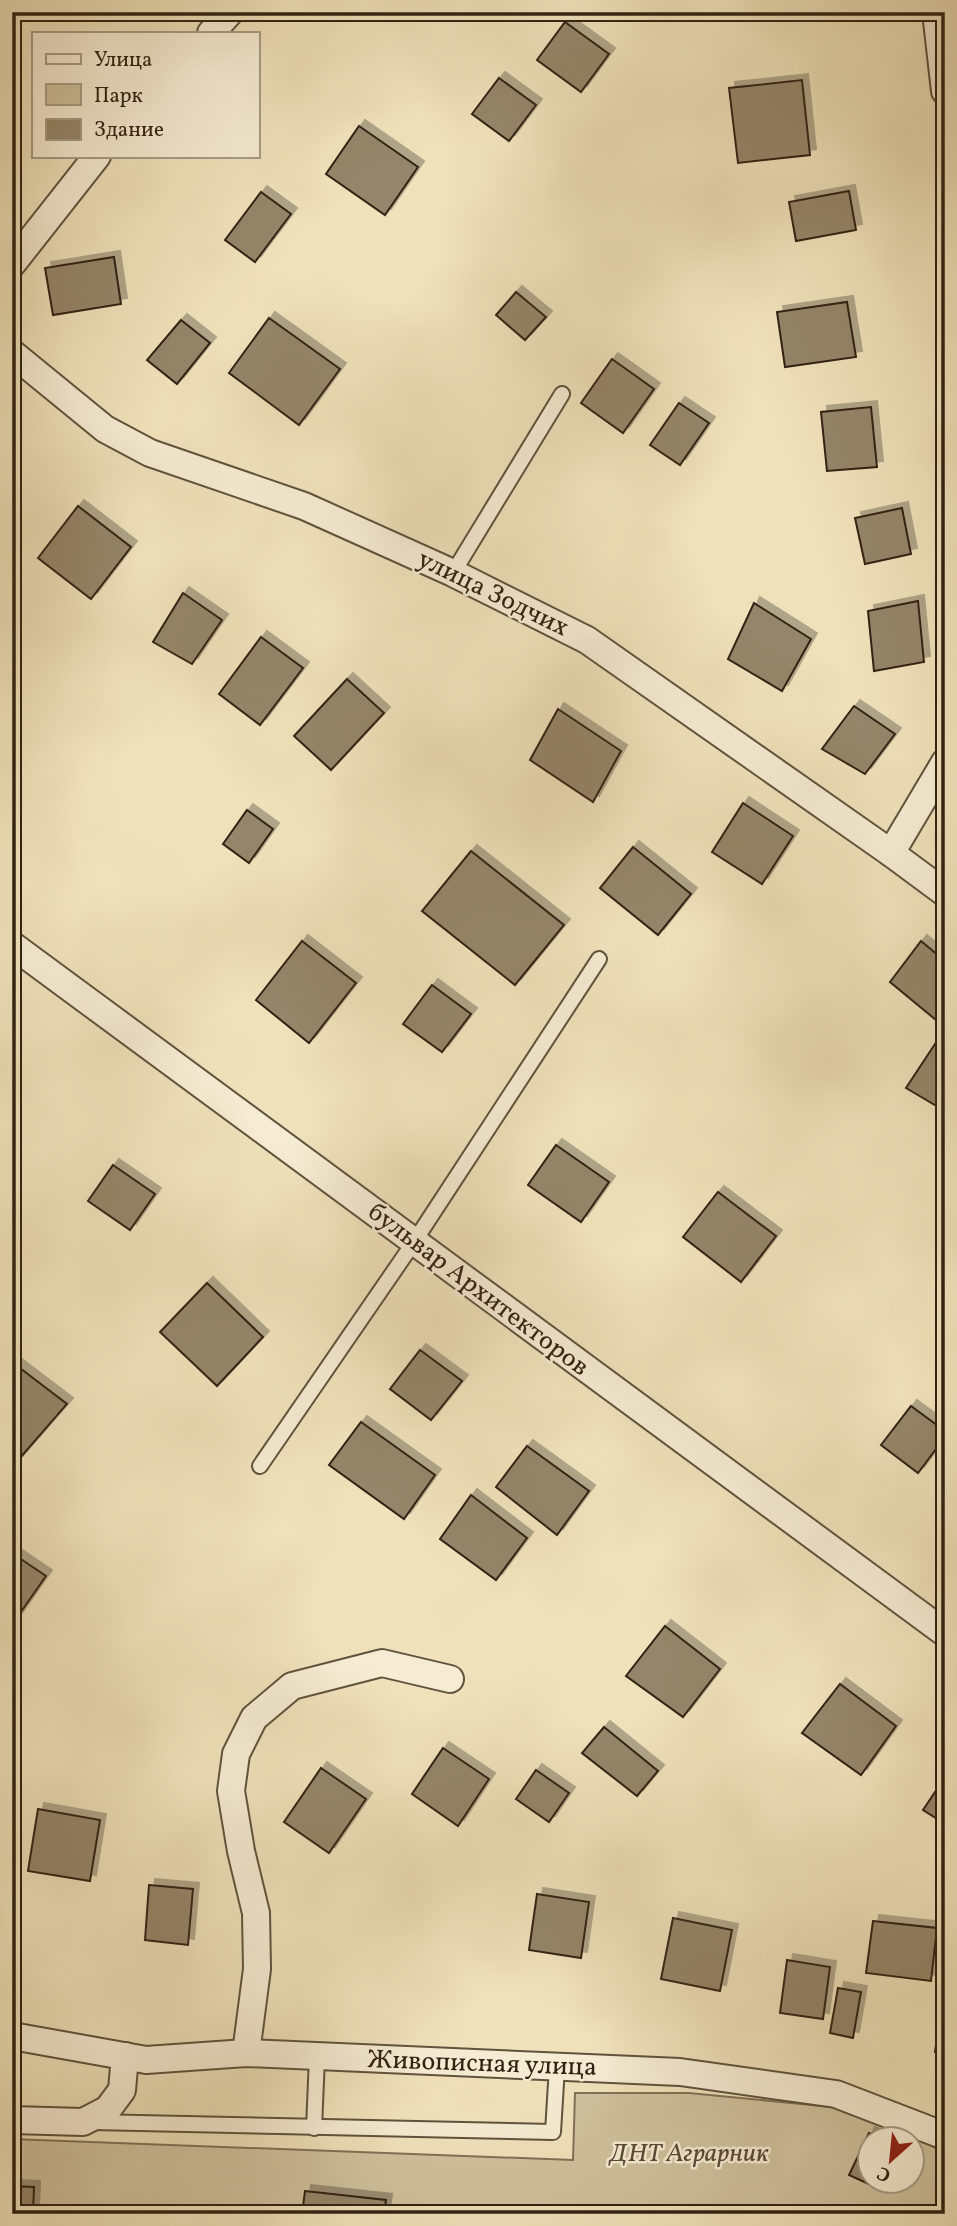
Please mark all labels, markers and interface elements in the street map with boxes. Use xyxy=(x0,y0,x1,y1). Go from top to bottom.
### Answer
legend xyxy=(32,32,259,158)
text: Улица xyxy=(94,46,152,75)
text: Парк xyxy=(94,82,143,111)
text: Здание xyxy=(94,116,164,145)
street label: улица Зодчих xyxy=(411,542,575,646)
street label: бульвар Архитекторов xyxy=(360,1195,596,1385)
street label: Живописная улица xyxy=(367,2042,597,2086)
north arrow xyxy=(856,2124,926,2194)
park label: ДНТ Аграрник xyxy=(608,2136,769,2172)
text: С xyxy=(873,2159,896,2188)

